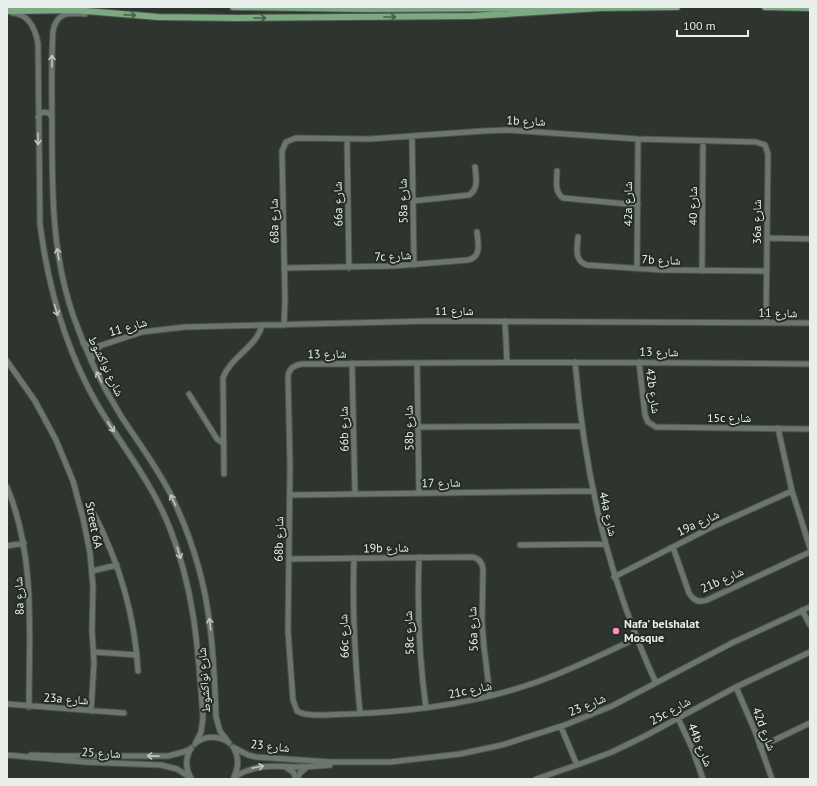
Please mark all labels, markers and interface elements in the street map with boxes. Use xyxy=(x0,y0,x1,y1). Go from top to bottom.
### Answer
one-way arrow xyxy=(123,11,136,18)
scale bar xyxy=(677,12,748,38)
one-way arrow xyxy=(383,13,396,21)
one-way arrow xyxy=(253,14,266,22)
text: 100 m xyxy=(683,18,716,33)
one-way arrow xyxy=(48,55,56,68)
street label: 1b شارع xyxy=(506,112,546,130)
one-way arrow xyxy=(34,132,42,145)
street label: 58a شارع xyxy=(395,178,411,224)
street label: 66a شارع xyxy=(330,181,346,227)
street label: 42a شارع xyxy=(620,181,636,227)
street label: شارع 40 xyxy=(685,186,701,226)
street label: 68a شارع xyxy=(266,198,282,244)
street label: 36a شارع xyxy=(749,199,765,245)
street label: 7c شارع xyxy=(374,247,412,265)
one-way arrow xyxy=(54,248,62,261)
street label: 7b شارع xyxy=(641,251,681,269)
one-way arrow xyxy=(53,303,61,316)
street label: شارع 11 xyxy=(434,303,474,319)
street label: شارع 11 xyxy=(758,305,798,321)
street label: شارع 11 xyxy=(107,314,149,340)
street label: شارع نواكشوط xyxy=(84,333,128,399)
street label: شارع 13 xyxy=(639,344,679,360)
street label: شارع 13 xyxy=(307,346,347,362)
street label: 42b شارع xyxy=(642,367,664,415)
one-way arrow xyxy=(95,371,102,383)
street label: 58b شارع xyxy=(401,405,417,451)
street label: 66b شارع xyxy=(336,406,352,452)
street label: 15c شارع xyxy=(707,410,751,426)
one-way arrow xyxy=(107,421,115,432)
street label: شارع 17 xyxy=(421,475,461,491)
street label: 44a شارع xyxy=(595,490,621,538)
one-way arrow xyxy=(169,494,176,506)
street label: Street 6A xyxy=(83,500,106,550)
street label: 19a شارع xyxy=(674,506,722,540)
street label: 68b شارع xyxy=(271,516,287,562)
street label: 19b شارع xyxy=(363,540,409,556)
one-way arrow xyxy=(176,547,183,560)
street label: 21b شارع xyxy=(698,563,746,597)
street label: 8a شارع xyxy=(10,576,28,616)
street label: 56a شارع xyxy=(464,606,482,652)
street label: 58c شارع xyxy=(400,610,418,656)
street label: 66c شارع xyxy=(335,614,353,658)
place label: Nafa' belshalat Mosque xyxy=(624,616,700,645)
one-way arrow xyxy=(206,618,214,631)
marker: Nafa' belshalat Mosque xyxy=(611,626,621,636)
street label: شارع نواكشوط xyxy=(194,647,214,713)
street label: 21c شارع xyxy=(447,678,493,702)
street label: 23a شارع xyxy=(43,689,89,709)
street label: شارع 23 xyxy=(566,690,608,720)
street label: 25c شارع xyxy=(647,693,693,729)
street label: 42d شارع xyxy=(748,705,780,753)
street label: 44b شارع xyxy=(684,721,716,769)
street label: شارع 23 xyxy=(250,736,290,756)
street label: شارع 25 xyxy=(81,744,121,762)
one-way arrow xyxy=(147,752,160,760)
one-way arrow xyxy=(251,763,264,771)

